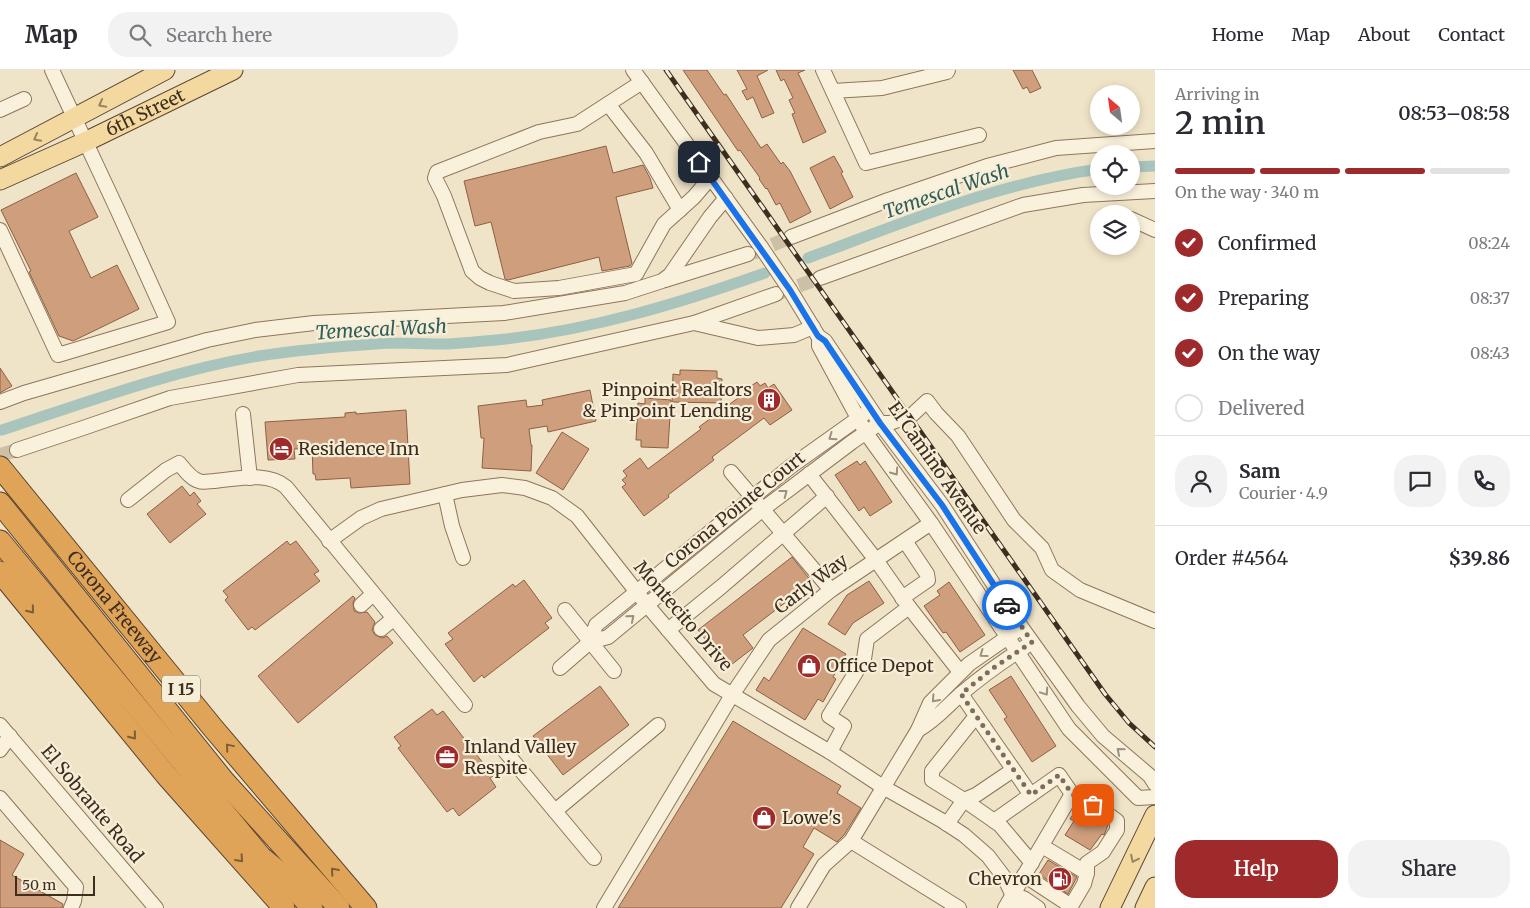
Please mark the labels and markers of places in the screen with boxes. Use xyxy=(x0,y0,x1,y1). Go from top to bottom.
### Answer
pin xyxy=(678,141,720,183)
place label: Pinpoint Realtors & Pinpoint Lending xyxy=(582,378,752,422)
building icon: Pinpoint Realtors & Pinpoint Lending xyxy=(756,387,782,413)
hotel icon: Residence Inn xyxy=(268,436,294,462)
place label: Residence Inn xyxy=(298,437,420,460)
shop icon: Office Depot xyxy=(796,653,822,679)
place label: Office Depot xyxy=(826,654,934,677)
place label: Inland Valley Respite xyxy=(464,735,577,779)
office icon: Inland Valley Respite xyxy=(434,744,460,770)
pin xyxy=(1072,784,1114,826)
shop icon: Lowe's xyxy=(751,805,777,831)
place label: Lowe's xyxy=(782,806,841,829)
fuel station icon: Chevron xyxy=(1047,866,1073,892)
place label: Chevron xyxy=(969,867,1042,890)

